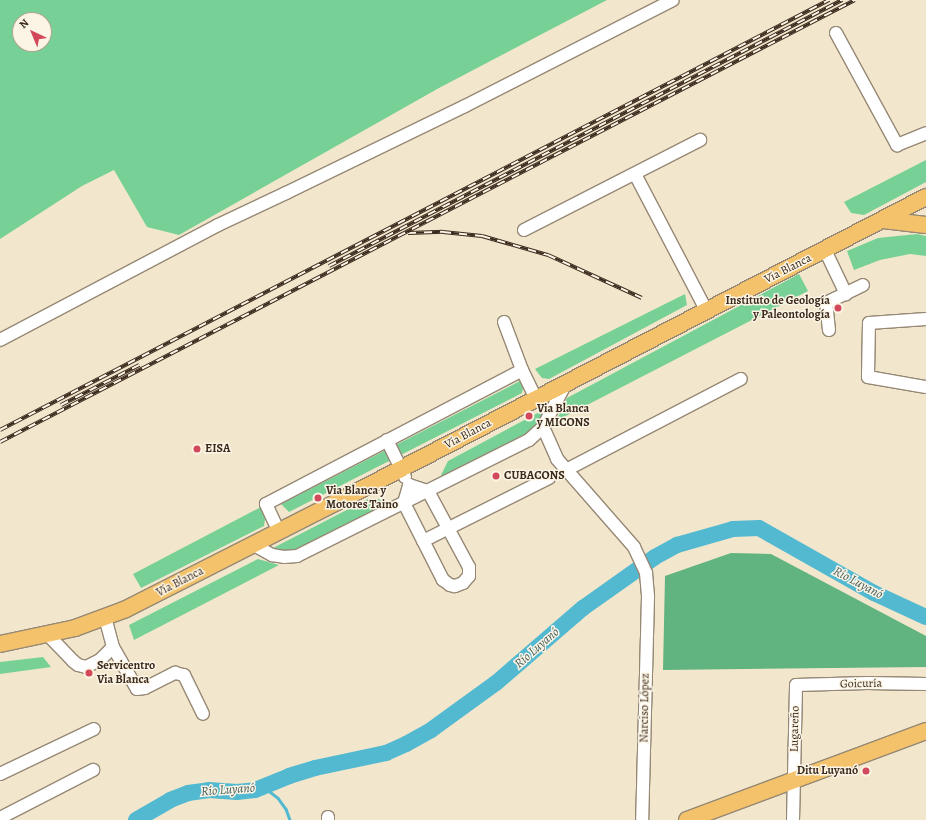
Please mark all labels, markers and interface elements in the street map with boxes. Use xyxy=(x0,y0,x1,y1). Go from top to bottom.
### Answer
north arrow xyxy=(12,12,52,52)
text: N xyxy=(16,16,32,32)
street label: Vía Blanca xyxy=(762,251,814,287)
place label: Instituto de Geología y Paleontología xyxy=(726,294,830,322)
marker: Instituto de Geología y Paleontología xyxy=(833,303,843,313)
place label: Via Blanca y MICONS xyxy=(537,402,590,430)
marker: Via Blanca y MICONS xyxy=(524,411,534,421)
street label: Vía Blanca xyxy=(442,416,494,452)
place label: EISA xyxy=(205,442,230,456)
marker: EISA xyxy=(192,444,202,454)
place label: CUBACONS xyxy=(504,469,565,483)
marker: CUBACONS xyxy=(491,471,501,481)
place label: Via Blanca y Motores Taino xyxy=(326,484,398,512)
marker: Via Blanca y Motores Taino xyxy=(313,493,323,503)
water label: Río Luyanó xyxy=(830,563,886,603)
street label: Vía Blanca xyxy=(154,564,206,600)
water label: Río Luyanó xyxy=(511,624,563,672)
place label: Servicentro Via Blanca xyxy=(97,659,155,687)
marker: Servicentro Via Blanca xyxy=(84,668,94,678)
street label: Narciso López xyxy=(637,673,653,743)
street label: Goicuría xyxy=(840,676,882,692)
street label: Lugareño xyxy=(787,706,803,752)
place label: Ditu Luyanó xyxy=(797,764,858,778)
marker: Ditu Luyanó xyxy=(861,766,871,776)
water label: Río Luyanó xyxy=(201,780,255,800)

